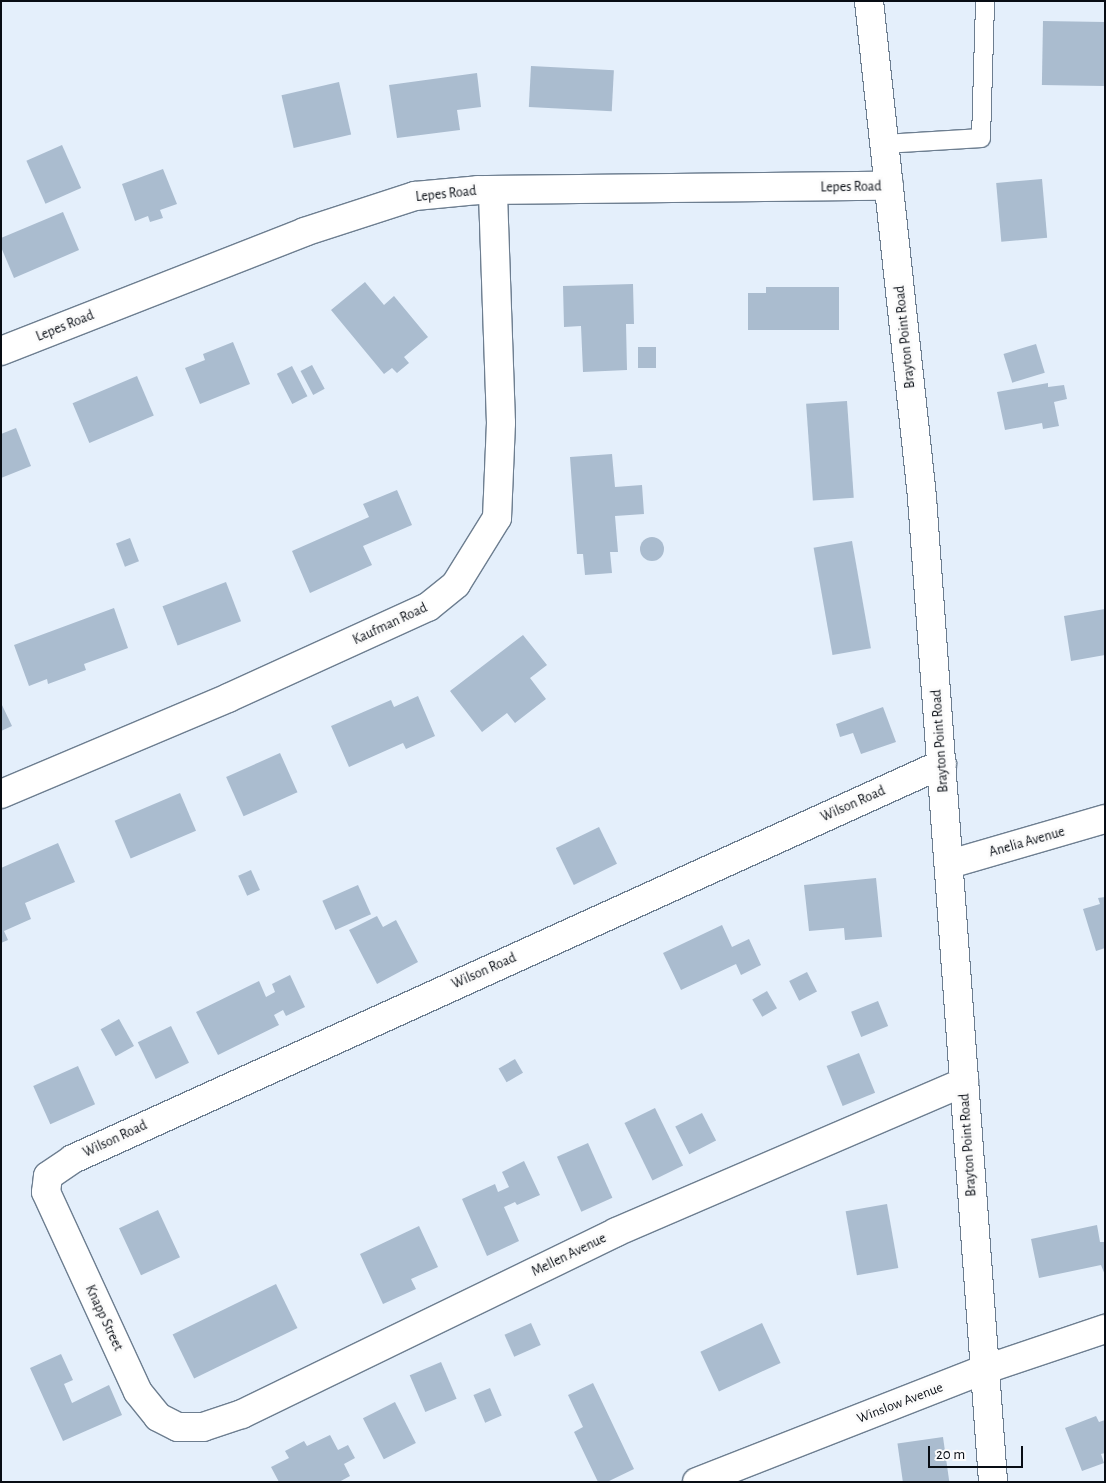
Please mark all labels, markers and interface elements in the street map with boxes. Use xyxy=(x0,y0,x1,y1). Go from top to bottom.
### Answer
street label: Lepes Road xyxy=(820,178,882,196)
street label: Lepes Road xyxy=(415,182,477,206)
street label: Brayton Point Road xyxy=(891,285,919,389)
street label: Lepes Road xyxy=(34,307,96,345)
street label: Kaufman Road xyxy=(350,599,430,649)
street label: Brayton Point Road xyxy=(928,689,952,793)
street label: Wilson Road xyxy=(818,782,888,826)
street label: Anelia Avenue xyxy=(987,823,1067,861)
street label: Wilson Road xyxy=(449,949,519,993)
street label: Brayton Point Road xyxy=(956,1093,980,1197)
street label: Wilson Road xyxy=(80,1117,150,1161)
street label: Mellen Avenue xyxy=(529,1230,609,1280)
street label: Knapp Street xyxy=(81,1282,127,1354)
street label: Winslow Avenue xyxy=(855,1379,945,1427)
scale bar xyxy=(931,1436,1026,1468)
text: 20 m xyxy=(936,1447,965,1462)

